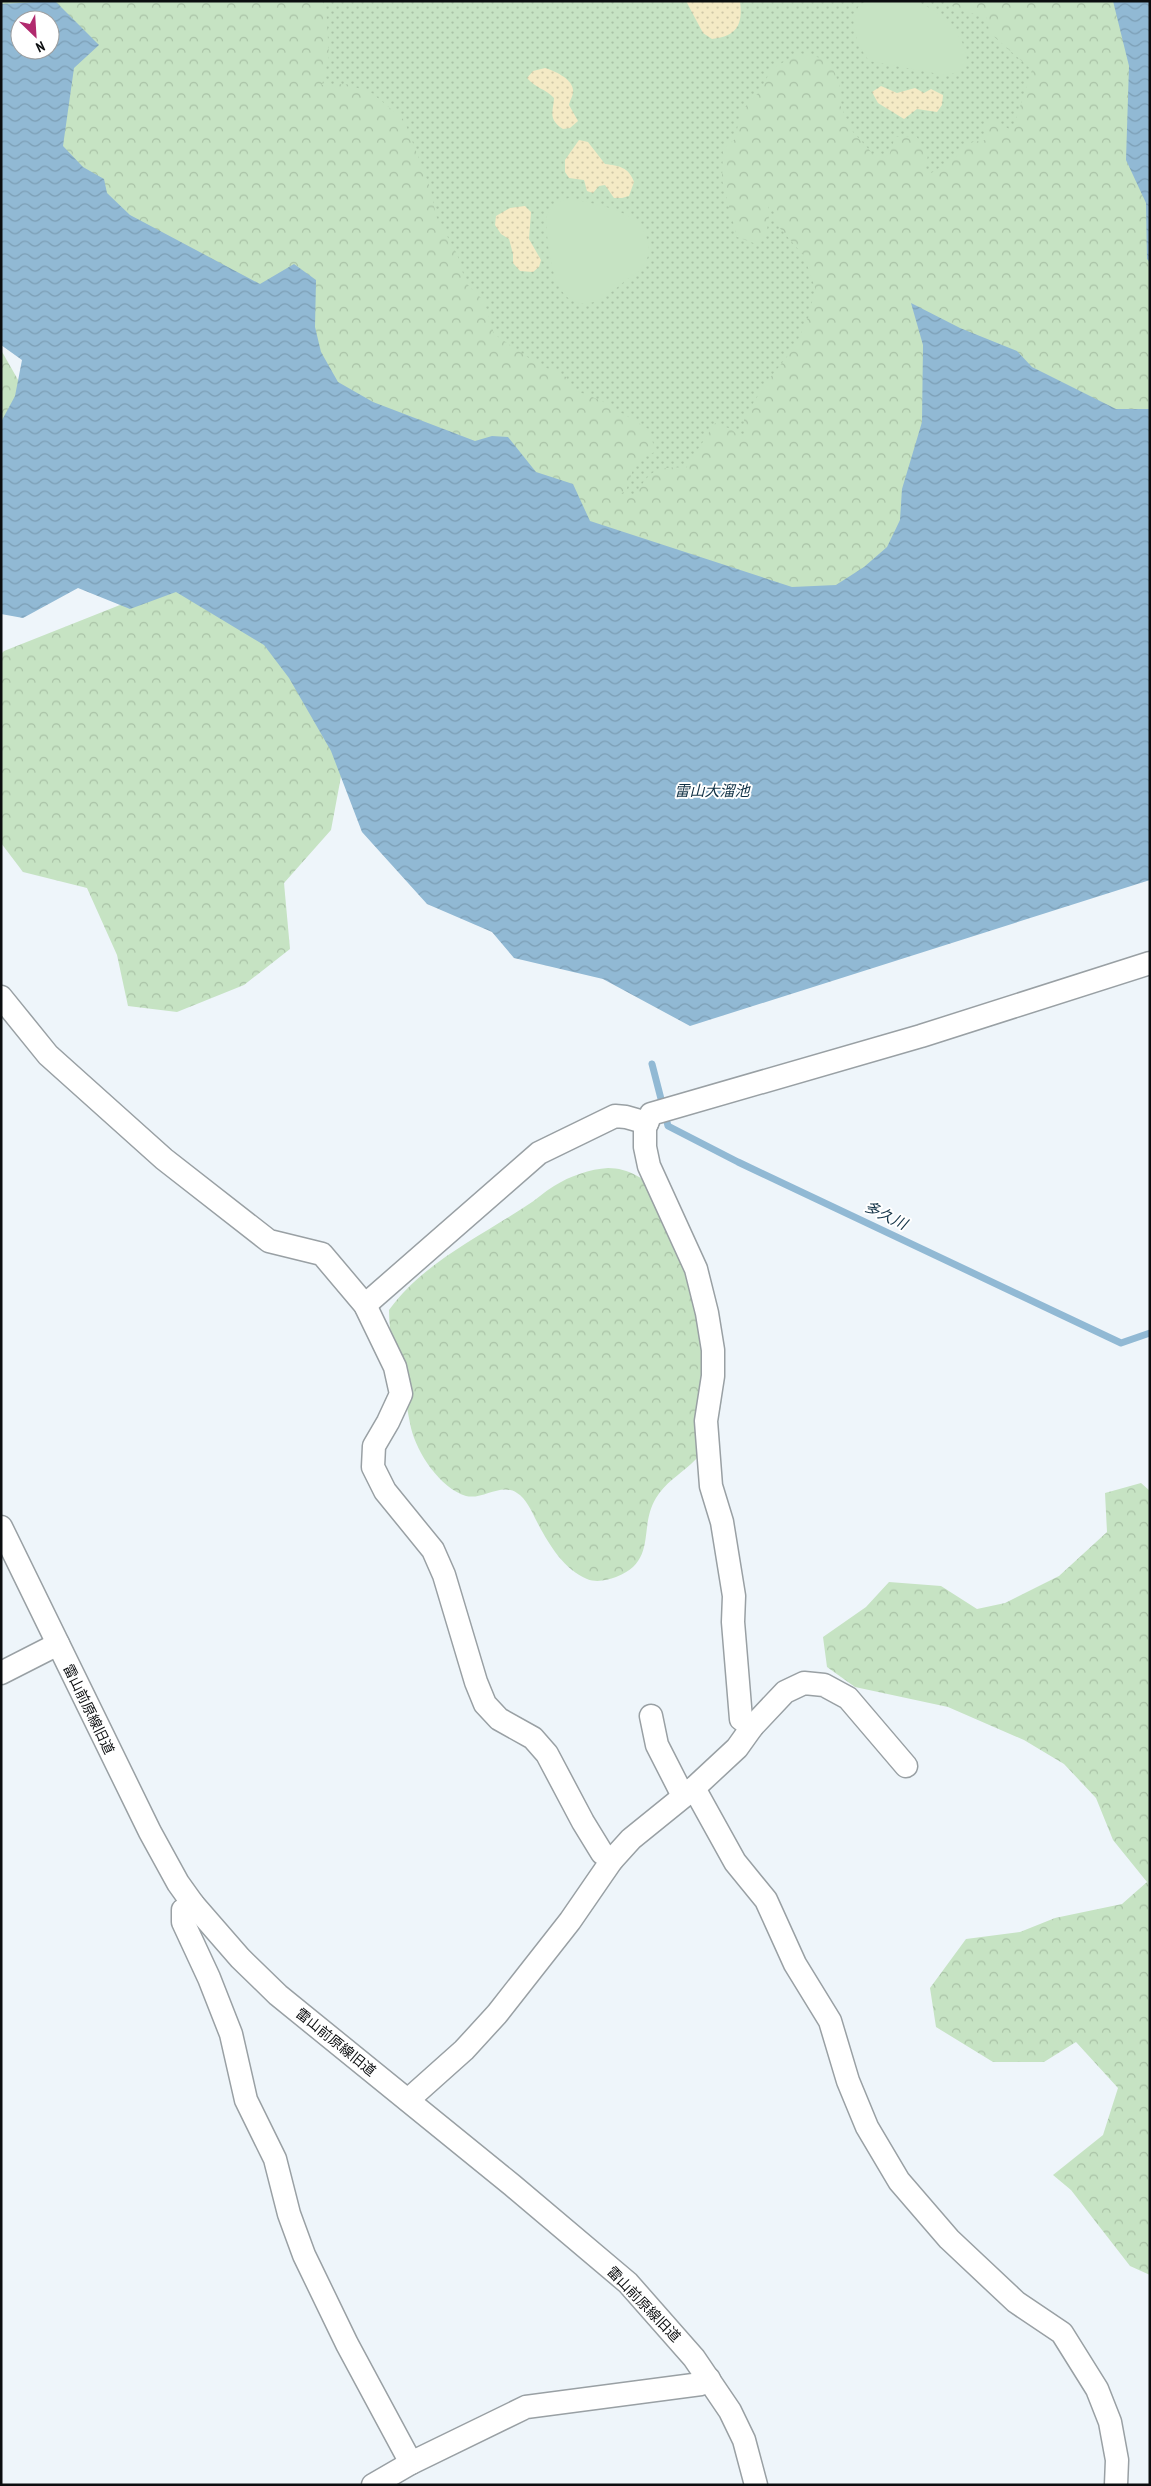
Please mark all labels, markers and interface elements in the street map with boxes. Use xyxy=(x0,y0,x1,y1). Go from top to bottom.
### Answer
north arrow xyxy=(10,10,60,60)
text: N xyxy=(33,37,48,57)
water label: 雷山大溜池 xyxy=(674,781,751,800)
water label: 多久川 xyxy=(862,1197,912,1234)
street label: 雷山前原線旧道 xyxy=(59,1661,119,1757)
street label: 雷山前原線旧道 xyxy=(292,2004,380,2080)
street label: 雷山前原線旧道 xyxy=(603,2263,685,2345)

